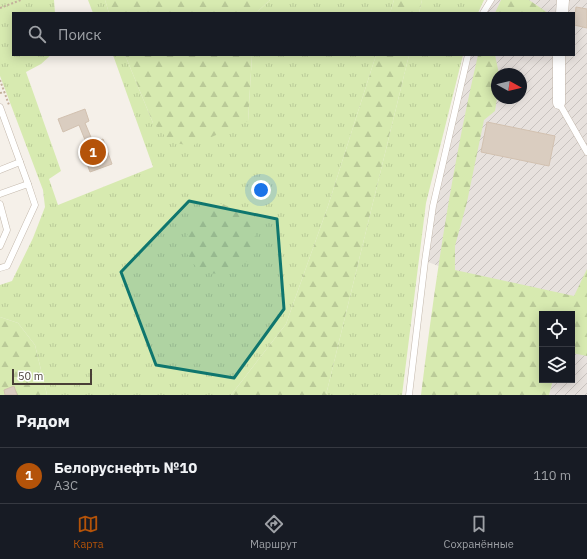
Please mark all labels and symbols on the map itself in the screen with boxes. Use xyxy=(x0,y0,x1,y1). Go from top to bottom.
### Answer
north arrow xyxy=(491,68,527,104)
pin: 1 xyxy=(80,137,106,167)
your location xyxy=(251,180,271,200)
scale bar xyxy=(12,367,92,386)

